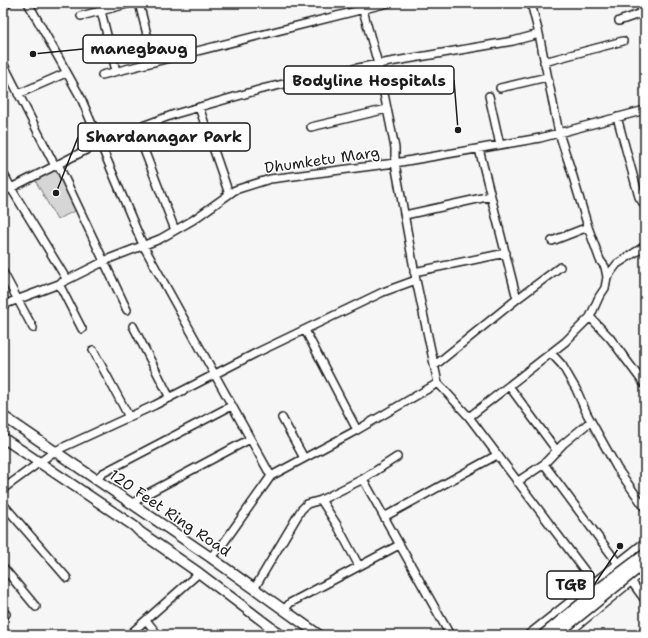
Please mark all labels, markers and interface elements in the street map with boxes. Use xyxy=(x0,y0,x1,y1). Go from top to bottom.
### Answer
callout: manegbaug xyxy=(83,35,196,63)
text: manegbaug xyxy=(90,38,188,59)
callout: Bodyline Hospitals xyxy=(284,66,454,94)
text: Bodyline Hospitals xyxy=(292,70,446,91)
callout: Shardanagar Park xyxy=(78,123,250,151)
text: Shardanagar Park xyxy=(86,126,242,147)
street label: Dhumketu Marg xyxy=(263,142,381,178)
street label: 120 Feet Ring Road xyxy=(105,465,235,561)
callout: TGB xyxy=(547,571,594,599)
text: TGB xyxy=(555,574,587,595)

